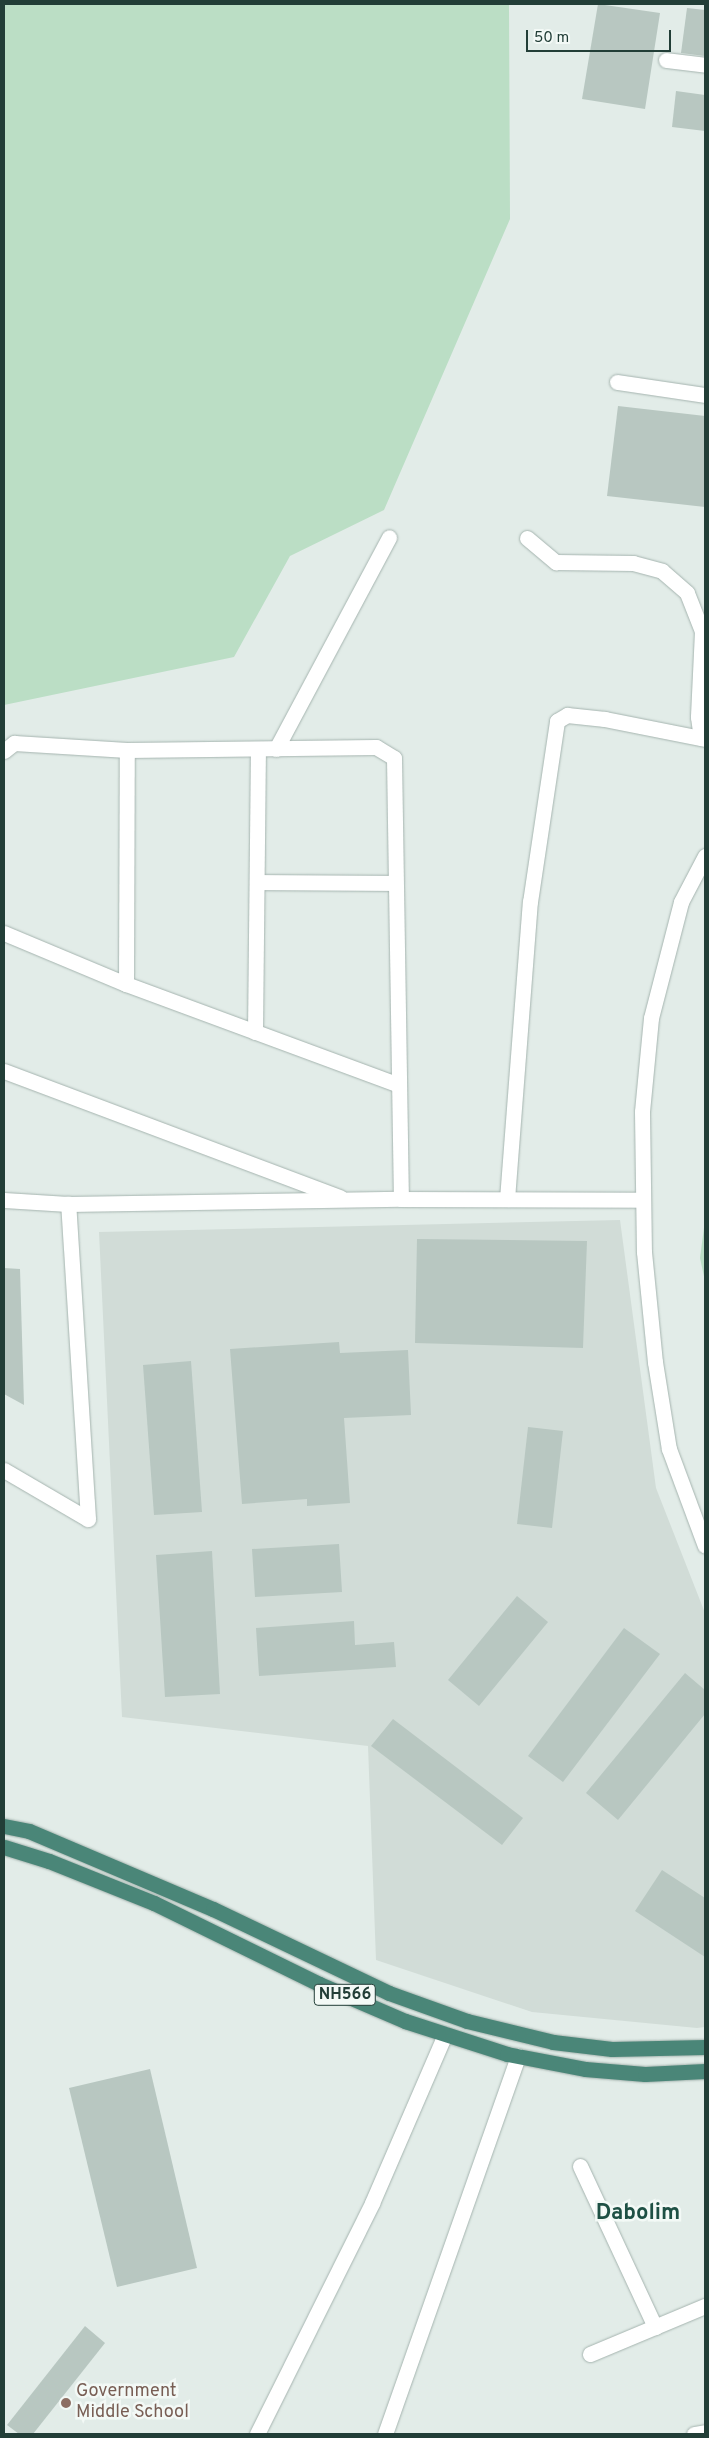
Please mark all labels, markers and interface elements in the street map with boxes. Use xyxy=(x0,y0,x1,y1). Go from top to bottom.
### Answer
scale bar xyxy=(529,20,674,52)
text: 50 m xyxy=(534,29,569,48)
road number: NH566 xyxy=(314,1982,376,2008)
district label: Dabolim xyxy=(596,2201,680,2227)
place label: Government Middle School xyxy=(76,2382,189,2424)
marker: Government Middle School xyxy=(60,2397,72,2409)

